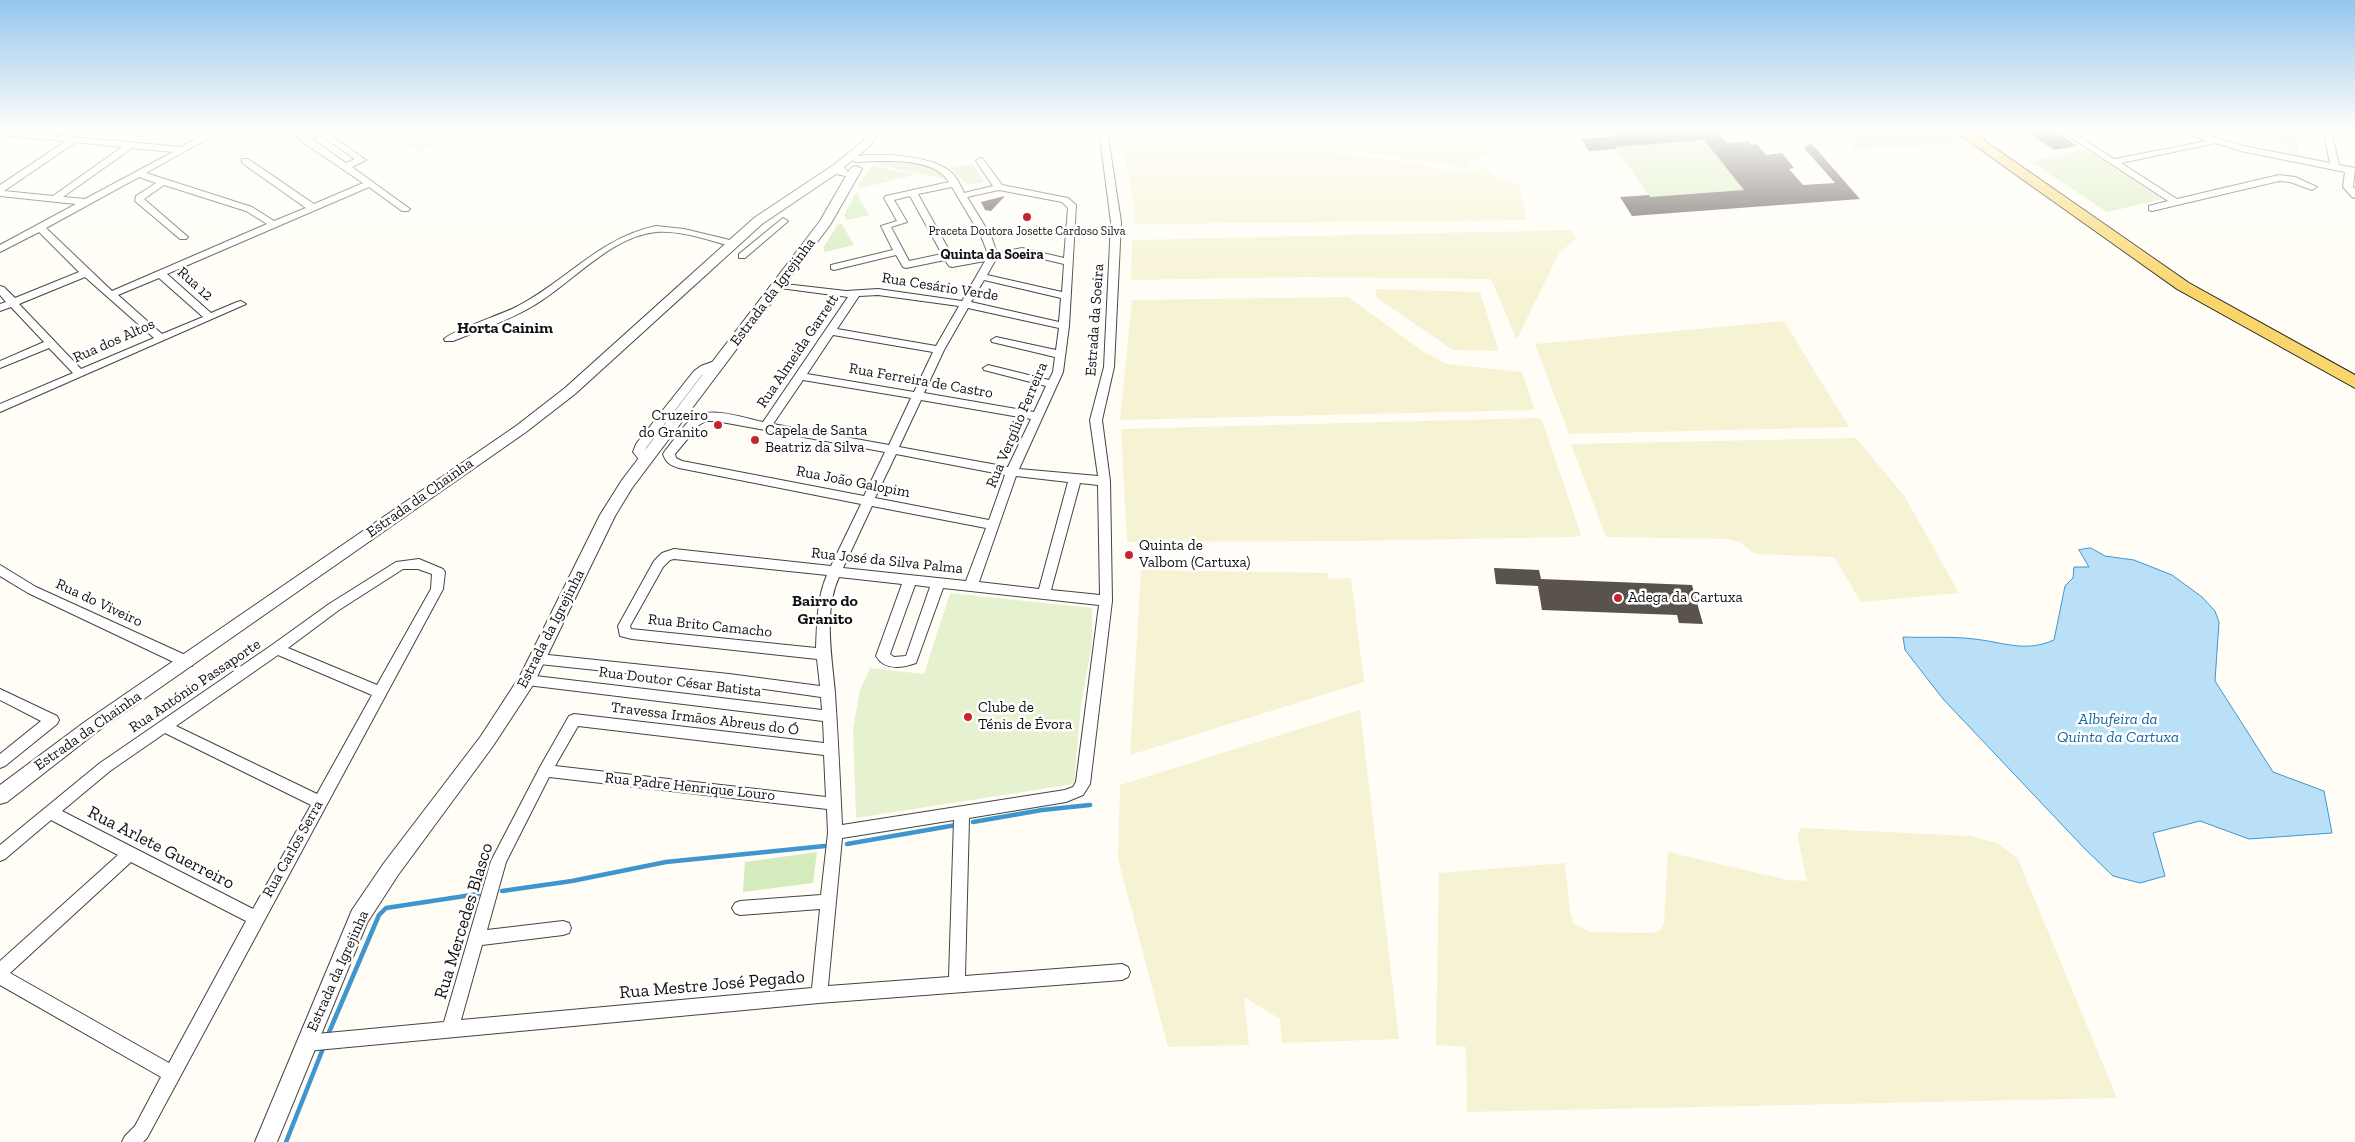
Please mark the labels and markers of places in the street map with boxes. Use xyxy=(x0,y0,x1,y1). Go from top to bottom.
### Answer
marker: Praceta Doutora Josette Cardoso Silva xyxy=(1021,211,1033,223)
place label: Praceta Doutora Josette Cardoso Silva xyxy=(928,225,1126,239)
place label: Cruzeiro do Granito xyxy=(639,407,708,442)
marker: Cruzeiro do Granito xyxy=(712,419,724,431)
place label: Capela de Santa Beatriz da Silva xyxy=(765,422,867,457)
marker: Capela de Santa Beatriz da Silva xyxy=(749,434,761,446)
place label: Quinta de Valbom (Cartuxa) xyxy=(1139,537,1250,572)
marker: Quinta de Valbom (Cartuxa) xyxy=(1123,549,1135,561)
place label: Adega da Cartuxa xyxy=(1628,589,1743,607)
marker: Adega da Cartuxa xyxy=(1612,592,1624,604)
place label: Clube de Ténis de Évora xyxy=(978,699,1072,734)
marker: Clube de Ténis de Évora xyxy=(962,711,974,723)

